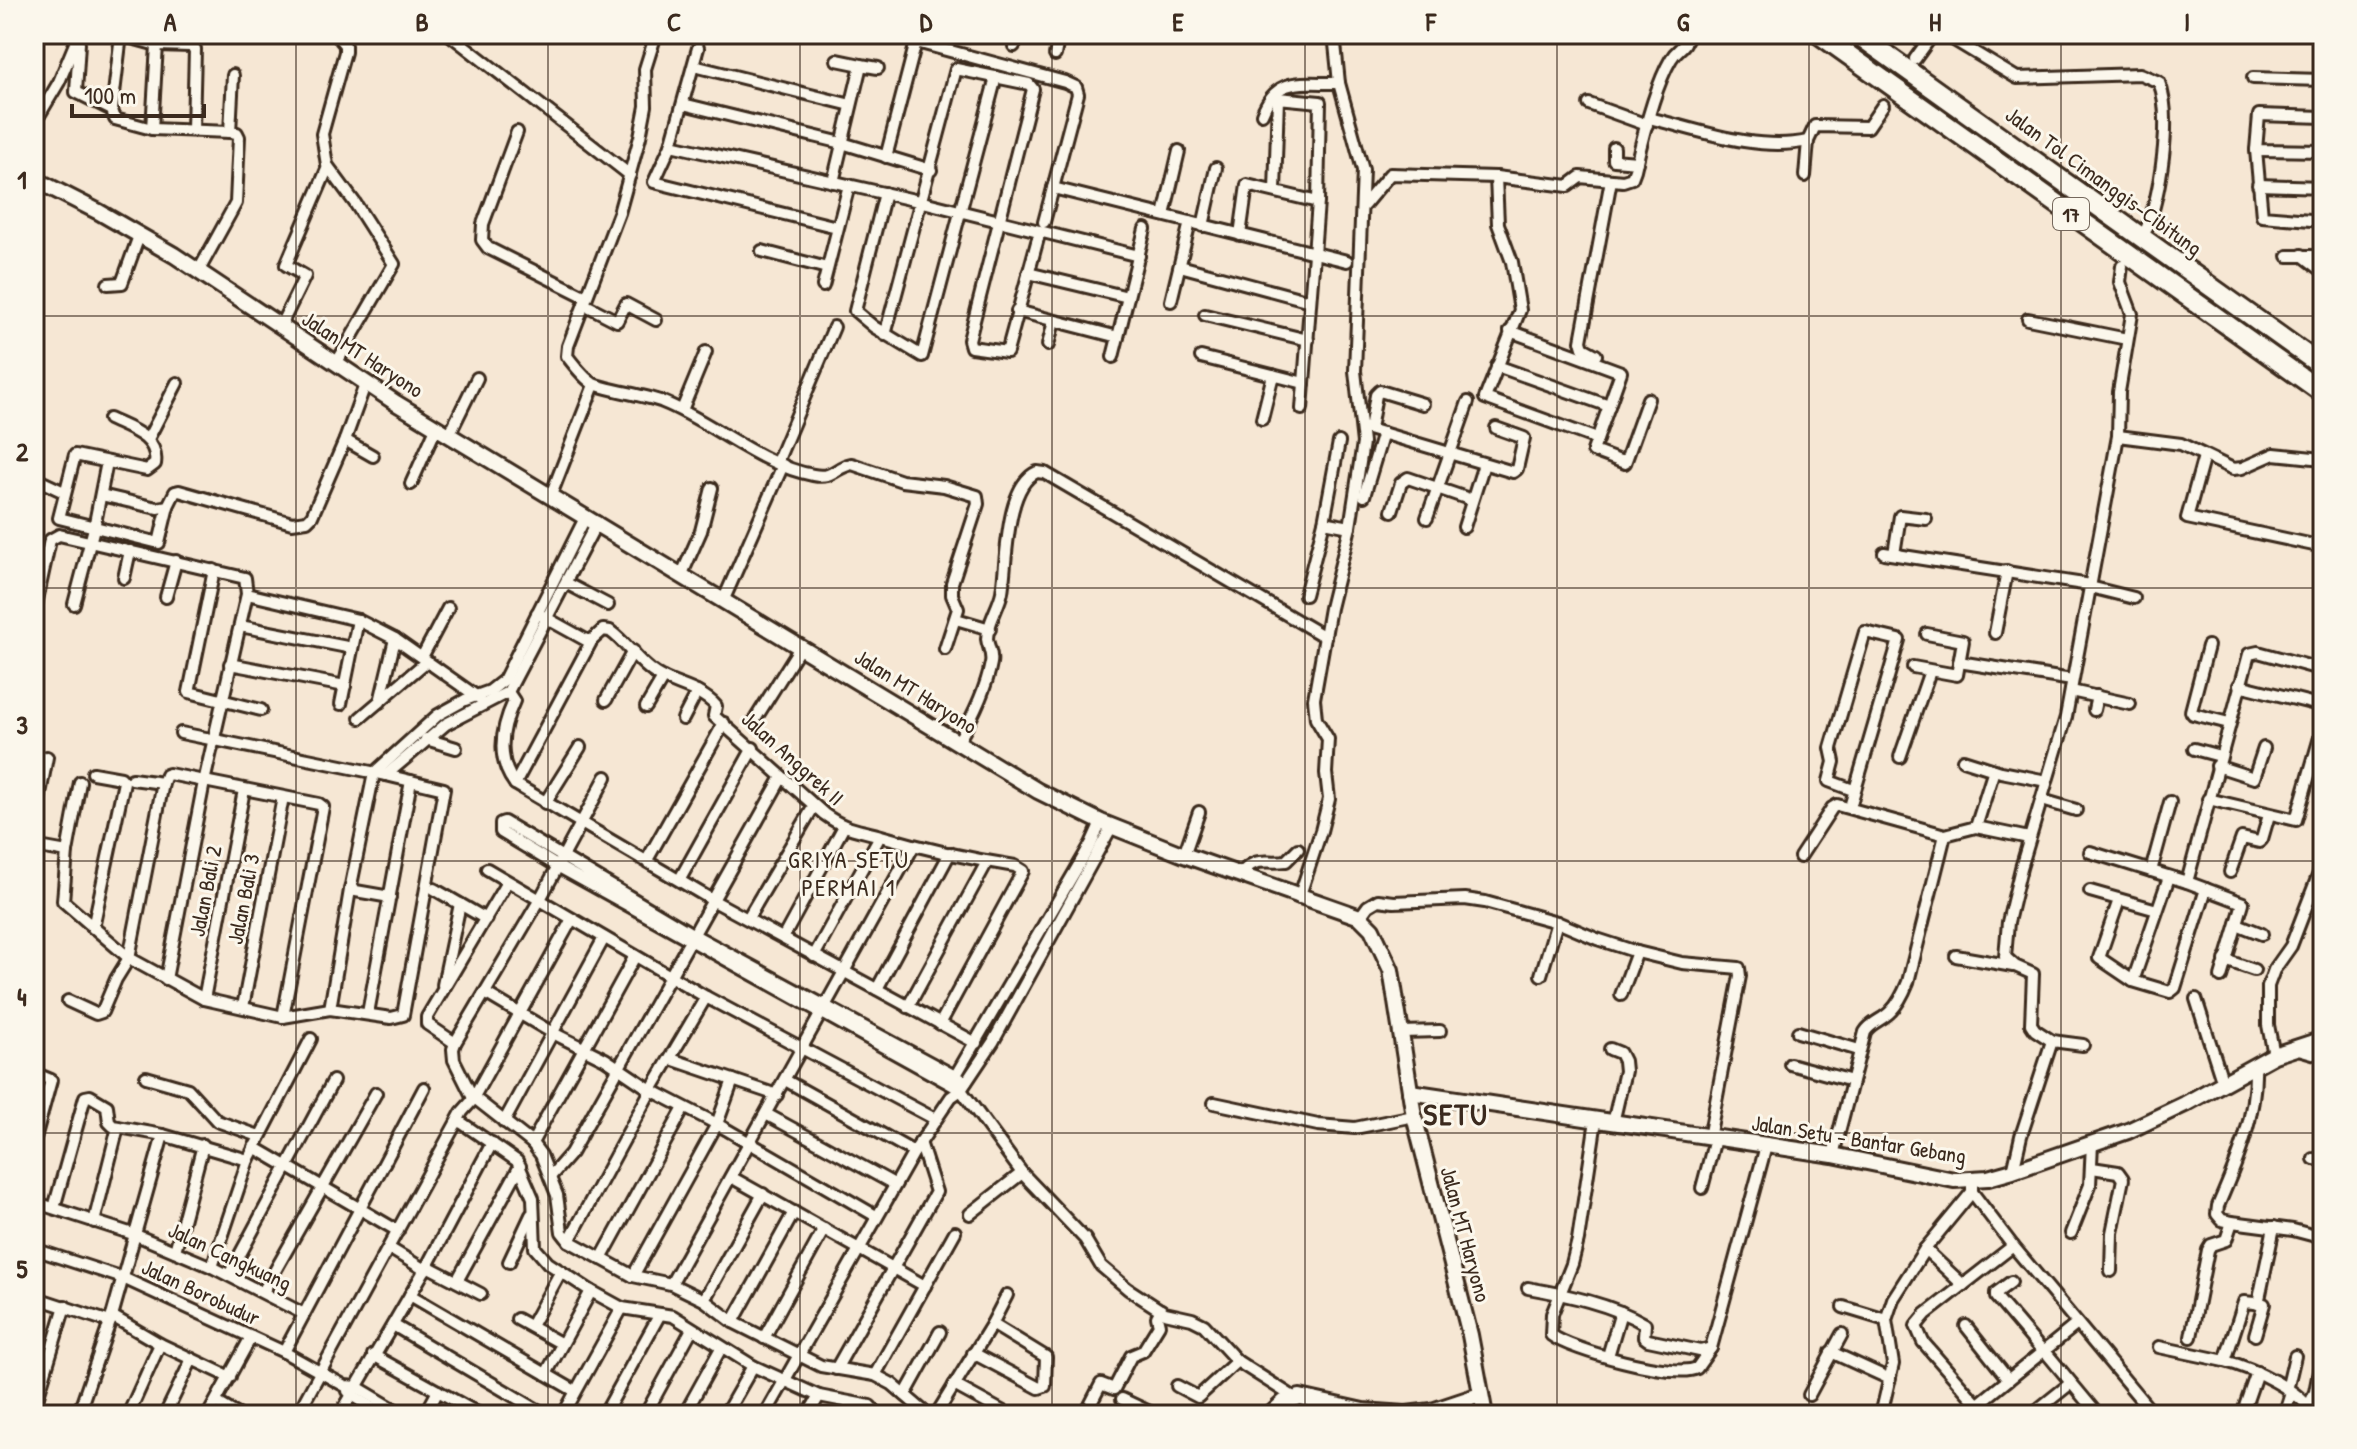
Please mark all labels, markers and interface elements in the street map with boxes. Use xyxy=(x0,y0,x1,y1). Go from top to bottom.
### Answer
text: A xyxy=(164,4,177,39)
text: B xyxy=(415,4,429,39)
text: C xyxy=(667,4,681,39)
text: D xyxy=(920,4,933,39)
text: E xyxy=(1172,4,1184,39)
text: F xyxy=(1425,4,1437,39)
text: G xyxy=(1677,4,1690,39)
text: H xyxy=(1929,4,1941,39)
text: I xyxy=(2184,4,2190,39)
scale bar xyxy=(72,68,204,118)
text: 100 m xyxy=(84,79,136,111)
street label: Jalan Tol Cimanggis–Cibitung xyxy=(2000,99,2208,263)
text: 1 xyxy=(17,162,27,197)
road number: 17 xyxy=(2053,198,2089,230)
street label: Jalan MT Haryono xyxy=(297,304,430,405)
text: 2 xyxy=(16,434,29,469)
street label: Jalan MT Haryono xyxy=(849,641,983,741)
street label: Jalan Anggrek II xyxy=(735,704,851,812)
text: 3 xyxy=(16,707,28,742)
street label: Jalan Bali 2 xyxy=(181,842,229,939)
district label: GRIYA SETU PERMAI 1 xyxy=(788,843,910,903)
street label: Jalan Bali 3 xyxy=(220,851,267,947)
text: 4 xyxy=(17,979,27,1014)
district label: SETU xyxy=(1423,1094,1489,1134)
street label: Jalan Setu - Bantar Gebang xyxy=(1750,1107,1968,1171)
street label: Jalan MT Haryono xyxy=(1434,1163,1499,1305)
street label: Jalan Cangkuang xyxy=(163,1214,297,1298)
text: 5 xyxy=(17,1251,28,1286)
street label: Jalan Borobudur xyxy=(137,1251,266,1333)

